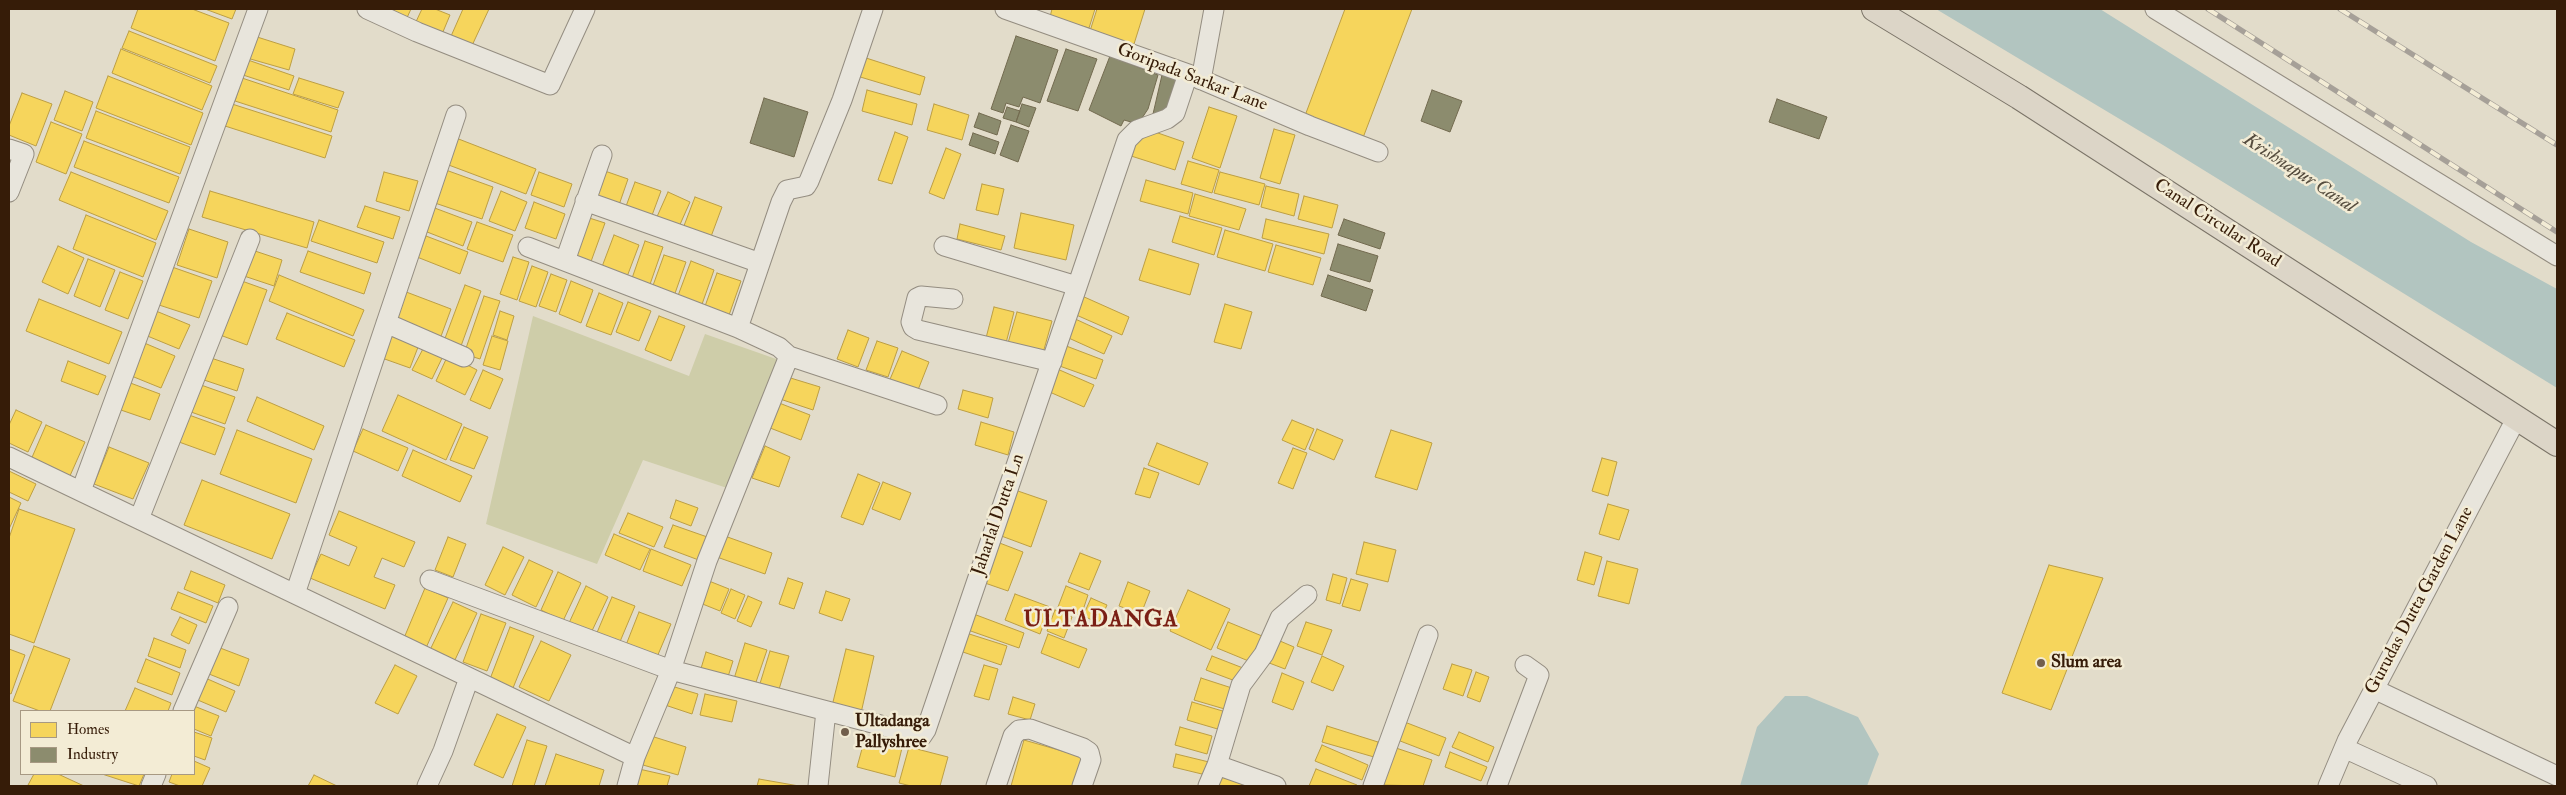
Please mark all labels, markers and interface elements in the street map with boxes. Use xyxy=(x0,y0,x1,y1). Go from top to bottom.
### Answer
street label: Goripada Sarkar Lane xyxy=(1114,39,1270,117)
water label: Krishnapur Canal xyxy=(2238,129,2360,219)
street label: Canal Circular Road xyxy=(2150,175,2284,273)
street label: Jaharlal Dutta Ln xyxy=(968,451,1030,579)
street label: Gurudas Dutta Garden Lane xyxy=(2361,504,2479,698)
district label: ULTADANGA xyxy=(1022,608,1180,634)
place label: Slum area xyxy=(2051,652,2122,674)
marker: Slum area xyxy=(2035,657,2047,669)
legend xyxy=(20,710,195,775)
place label: Ultadanga Pallyshree xyxy=(855,711,930,754)
text: Homes xyxy=(67,720,109,739)
marker: Ultadanga Pallyshree xyxy=(839,726,851,738)
text: Industry xyxy=(67,745,118,764)

